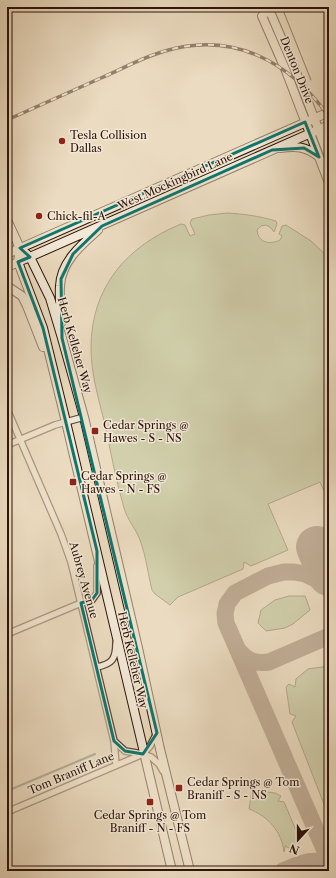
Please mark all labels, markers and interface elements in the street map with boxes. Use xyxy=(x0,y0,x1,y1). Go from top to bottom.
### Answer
street label: Denton Drive xyxy=(277,34,317,106)
place label: Tesla Collision Dallas xyxy=(70,128,147,155)
marker: Tesla Collision Dallas xyxy=(57,136,67,146)
street label: West Mockingbird Lane xyxy=(114,149,235,213)
place label: Chick-fil-A xyxy=(47,209,106,223)
marker: Chick-fil-A xyxy=(34,211,44,221)
street label: Herb Kelleher Way xyxy=(55,295,96,396)
place label: Cedar Springs @ Hawes - S - NS xyxy=(103,418,189,445)
marker: Cedar Springs @ Hawes - S - NS xyxy=(90,426,100,436)
place label: Cedar Springs @ Hawes - N - FS xyxy=(81,469,167,496)
marker: Cedar Springs @ Hawes - N - FS xyxy=(68,477,78,487)
street label: Aubrey Avenue xyxy=(66,539,102,620)
street label: Herb Kelleher Way xyxy=(115,610,151,711)
street label: Tom Braniff Lane xyxy=(26,749,116,797)
place label: Cedar Springs @ Tom Braniff - S - NS xyxy=(187,775,300,802)
marker: Cedar Springs @ Tom Braniff - S - NS xyxy=(174,783,184,793)
marker: Cedar Springs @ Tom Braniff - N - FS xyxy=(145,797,155,807)
place label: Cedar Springs @ Tom Braniff - N - FS xyxy=(94,808,207,835)
north arrow xyxy=(278,820,318,860)
text: N xyxy=(287,841,301,858)

